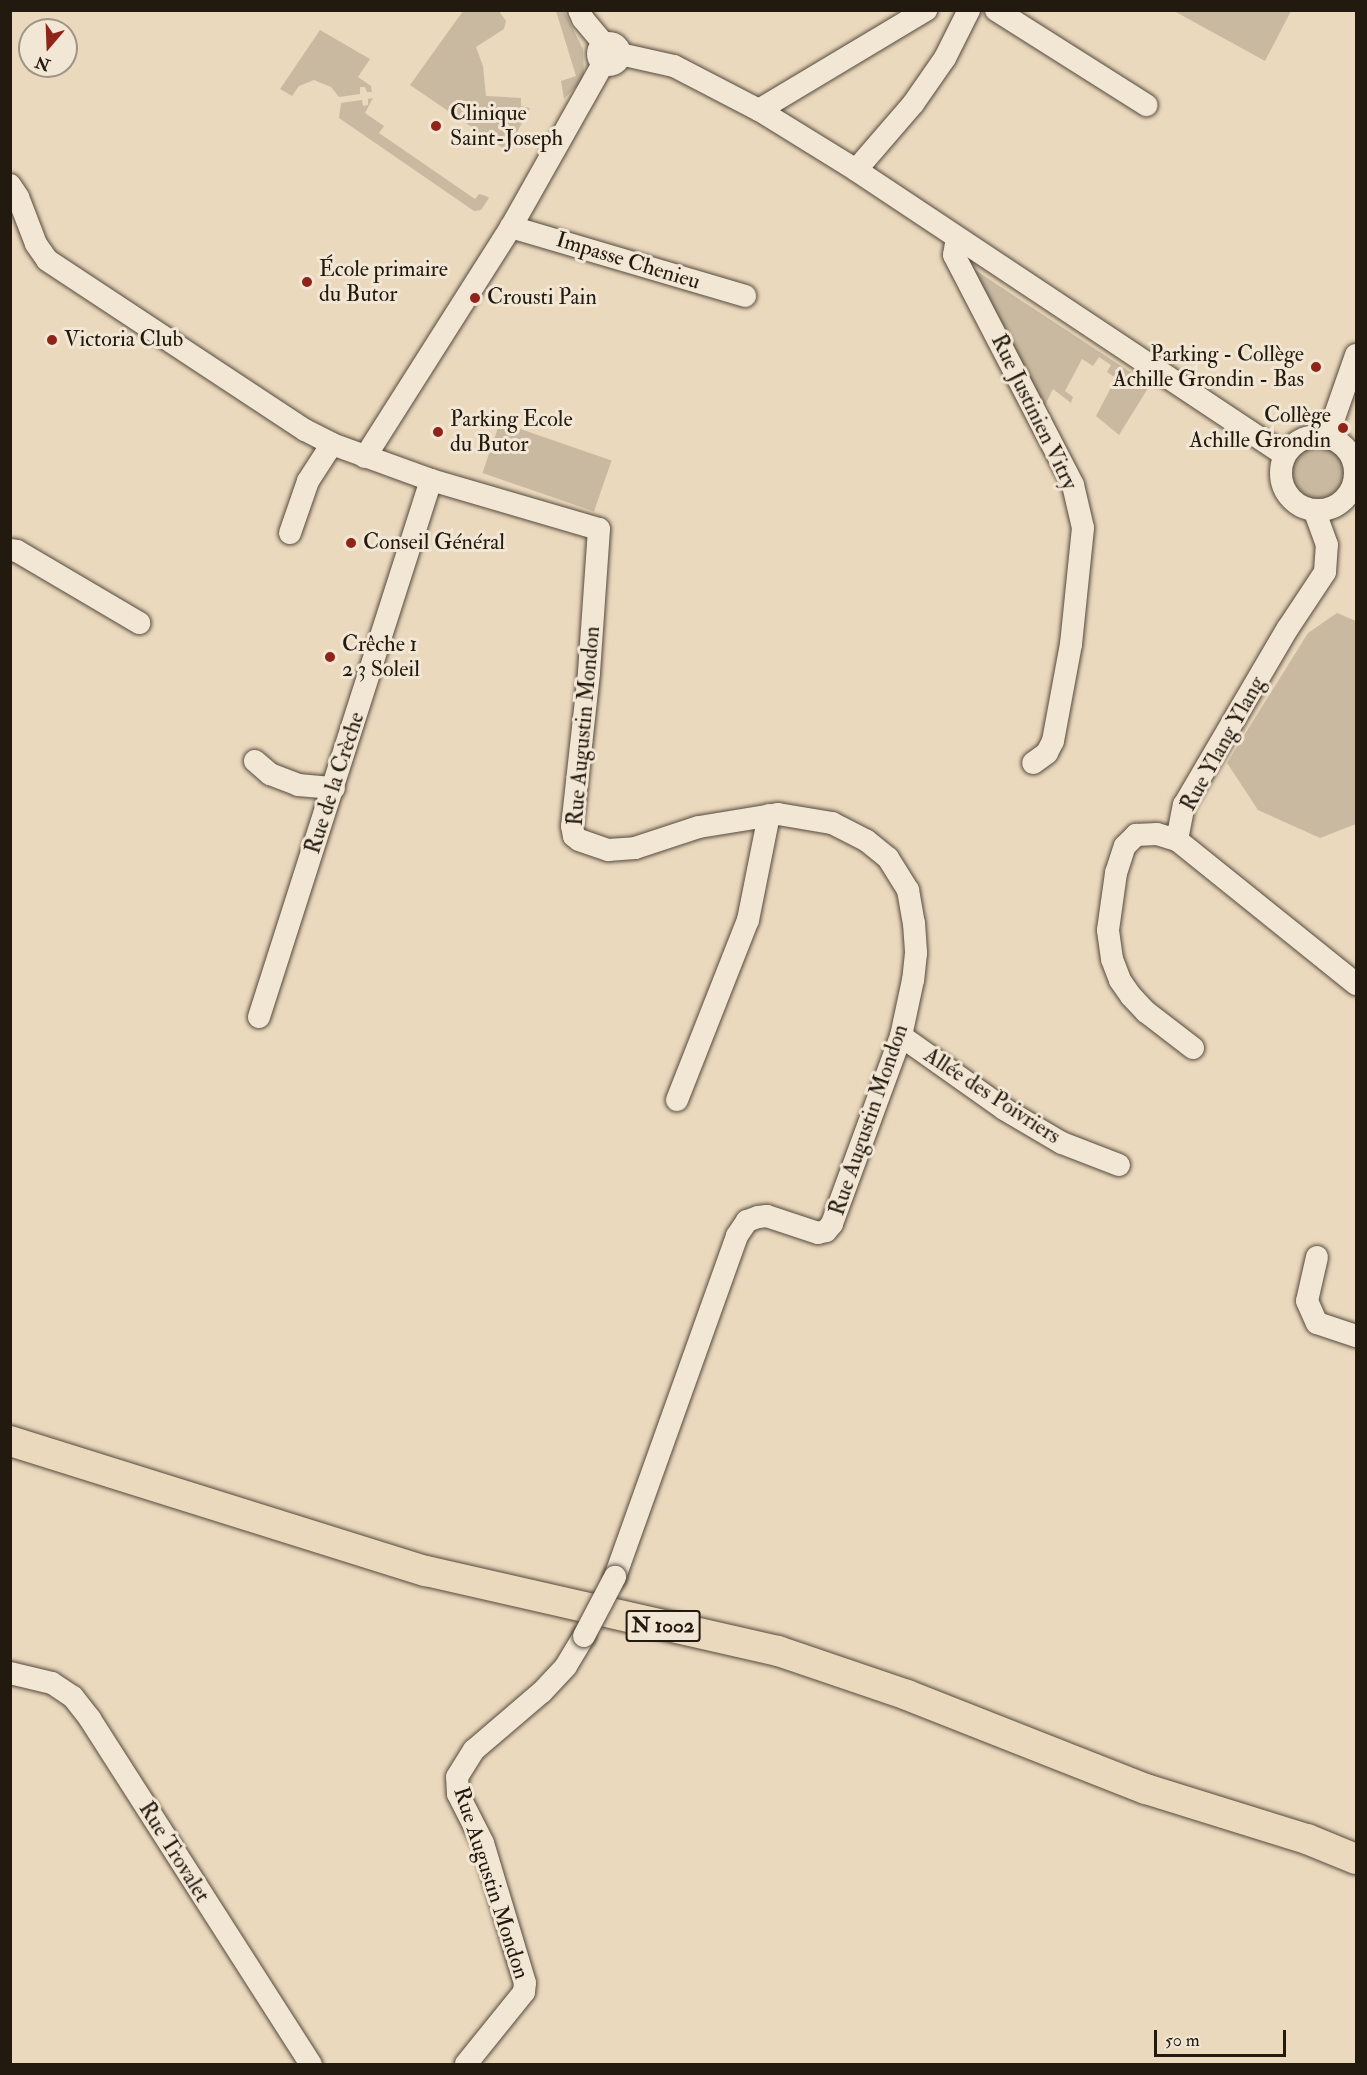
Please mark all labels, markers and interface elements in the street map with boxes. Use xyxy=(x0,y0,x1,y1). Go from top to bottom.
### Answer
north arrow xyxy=(18,18,78,78)
text: N xyxy=(33,51,53,75)
place label: Clinique Saint-Joseph xyxy=(450,100,563,152)
marker: Clinique Saint-Joseph xyxy=(427,117,445,135)
street label: Impasse Chenieu xyxy=(553,227,703,295)
place label: École primaire du Butor xyxy=(319,256,448,308)
marker: École primaire du Butor xyxy=(300,275,314,289)
place label: Crousti Pain xyxy=(487,285,597,311)
marker: Crousti Pain xyxy=(468,291,482,305)
place label: Victoria Club xyxy=(64,327,183,353)
street label: Rue Justinien Vitry xyxy=(985,330,1083,494)
marker: Victoria Club xyxy=(45,333,59,347)
place label: Parking - Collège Achille Grondin - Bas xyxy=(1113,341,1304,392)
marker: Parking - Collège Achille Grondin - Bas xyxy=(1309,360,1323,374)
place label: Collège Achille Grondin xyxy=(1189,402,1331,454)
place label: Parking Ecole du Butor xyxy=(450,406,573,458)
marker: Collège Achille Grondin xyxy=(1336,421,1350,435)
marker: Parking Ecole du Butor xyxy=(431,425,445,439)
place label: Conseil Général xyxy=(363,530,505,556)
marker: Conseil Général xyxy=(344,536,358,550)
street label: Rue Augustin Mondon xyxy=(562,625,606,827)
place label: Crêche 1 2 3 Soleil xyxy=(342,631,420,682)
marker: Crêche 1 2 3 Soleil xyxy=(323,650,337,664)
street label: Rue Ylang Ylang xyxy=(1175,672,1271,816)
street label: Rue de la Crèche xyxy=(300,709,370,857)
street label: Rue Augustin Mondon xyxy=(824,1021,914,1219)
street label: Allée des Poivriers xyxy=(919,1042,1065,1150)
road number: N 1002 xyxy=(626,1608,700,1644)
street label: Rue Augustin Mondon xyxy=(447,1784,535,1982)
street label: Rue Trovalet xyxy=(133,1797,215,1907)
scale bar xyxy=(1157,2018,1289,2056)
text: 50 m xyxy=(1165,2029,1200,2052)

